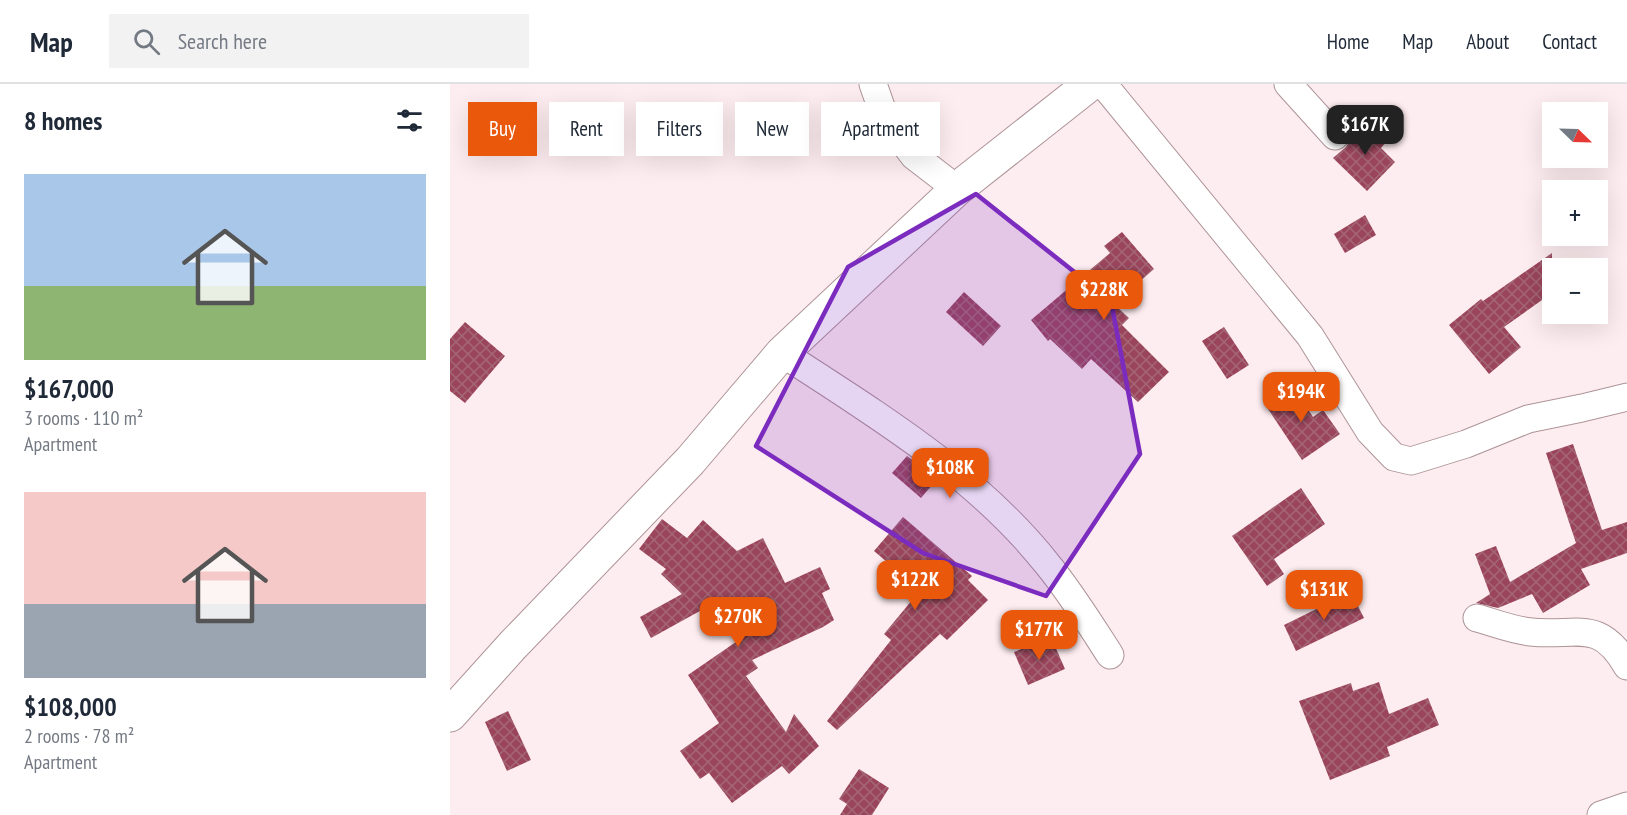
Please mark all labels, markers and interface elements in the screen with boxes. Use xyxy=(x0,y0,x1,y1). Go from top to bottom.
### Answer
search box xyxy=(109,14,529,68)
text: Map xyxy=(30,23,73,60)
icon: search xyxy=(130,25,163,58)
text: Search here xyxy=(178,27,267,55)
text: Home xyxy=(1327,28,1369,55)
text: Map xyxy=(1402,28,1433,55)
text: About xyxy=(1466,28,1509,55)
text: Contact xyxy=(1542,28,1597,55)
chip: Buy xyxy=(468,102,537,156)
chip: Rent xyxy=(549,102,624,156)
chip: Filters xyxy=(636,102,723,156)
chip: New xyxy=(735,102,809,156)
chip: Apartment xyxy=(821,102,940,156)
north arrow xyxy=(1542,102,1608,168)
map controls xyxy=(1542,102,1608,324)
text: 8 homes xyxy=(24,104,102,137)
icon: filters xyxy=(393,104,426,137)
pin: $167K xyxy=(1323,105,1407,156)
text: $167K xyxy=(1341,111,1389,137)
button: + xyxy=(1542,180,1608,246)
icon: home xyxy=(171,213,279,321)
button: − xyxy=(1542,258,1608,324)
pin: $228K xyxy=(1062,270,1146,321)
text: $228K xyxy=(1080,276,1128,302)
text: $167,000 xyxy=(24,372,114,405)
pin: $194K xyxy=(1259,372,1343,423)
text: $194K xyxy=(1277,378,1325,404)
text: 3 rooms · 110 m² xyxy=(24,405,143,431)
text: Apartment xyxy=(24,431,97,457)
pin: $108K xyxy=(908,448,992,499)
text: $108K xyxy=(926,454,974,480)
icon: home xyxy=(171,531,279,639)
pin: $122K xyxy=(873,560,957,611)
text: $122K xyxy=(891,566,939,592)
pin: $131K xyxy=(1282,570,1366,621)
text: $131K xyxy=(1300,576,1348,602)
pin: $270K xyxy=(696,597,780,648)
text: $270K xyxy=(714,603,762,629)
pin: $177K xyxy=(997,610,1081,661)
text: $177K xyxy=(1015,616,1063,642)
text: $108,000 xyxy=(24,690,117,723)
text: 2 rooms · 78 m² xyxy=(24,723,134,749)
text: Apartment xyxy=(24,749,97,775)

